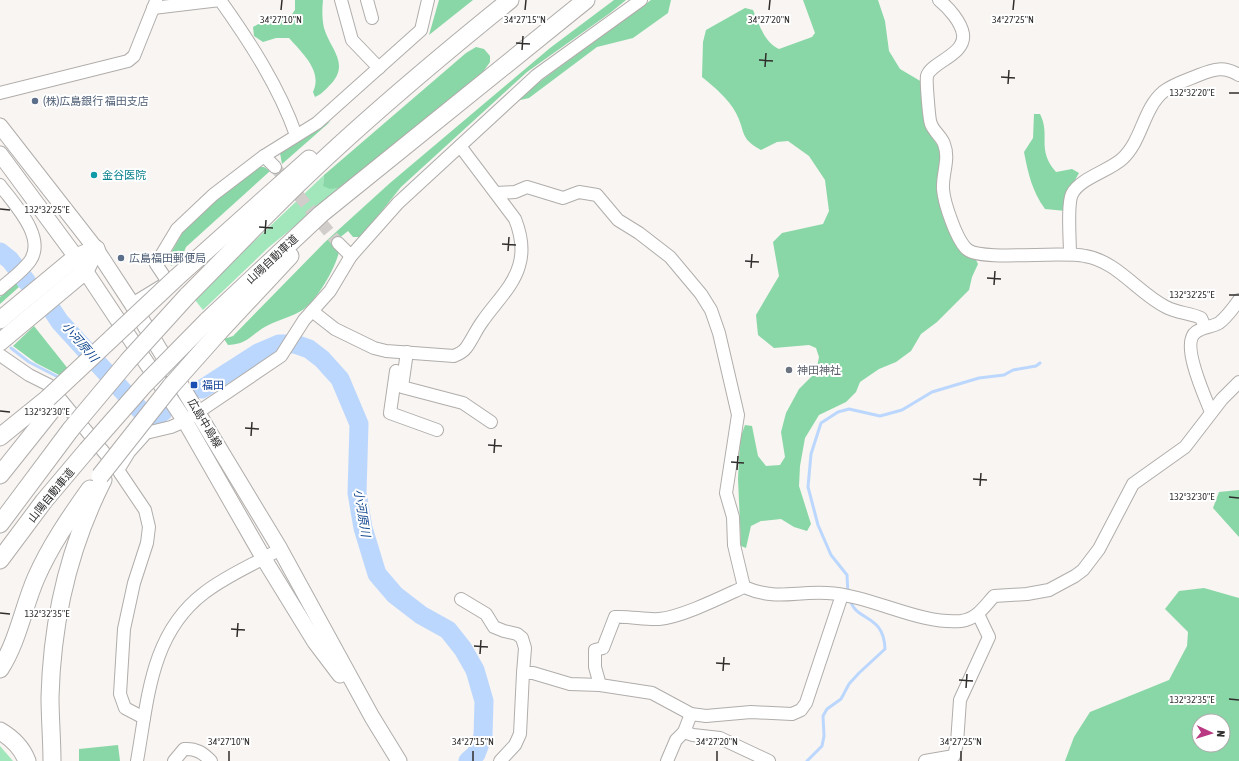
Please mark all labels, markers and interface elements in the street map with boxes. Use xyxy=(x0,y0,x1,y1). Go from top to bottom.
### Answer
text: 34°27'10"N xyxy=(260,14,302,25)
text: 34°27'15"N xyxy=(504,14,546,25)
text: 34°27'20"N xyxy=(748,14,790,25)
text: 34°27'25"N xyxy=(992,14,1034,25)
text: 132°32'20"E xyxy=(1170,87,1215,98)
place label: (株)広島銀行 福田支店 xyxy=(43,95,149,107)
marker: (株)広島銀行 福田支店 xyxy=(30,96,40,106)
place label: 金谷医院 xyxy=(102,169,146,181)
marker: 金谷医院 xyxy=(89,170,99,180)
text: 132°32'25"E xyxy=(25,204,70,215)
street label: 山陽自動車道 xyxy=(244,232,300,286)
place label: 広島福田郵便局 xyxy=(129,252,206,264)
marker: 広島福田郵便局 xyxy=(116,253,126,263)
text: 132°32'25"E xyxy=(1170,289,1215,300)
water label: 小河原川 xyxy=(59,319,102,366)
place label: 神田神社 xyxy=(797,364,841,376)
marker: 神田神社 xyxy=(784,365,794,375)
place label: 福田 xyxy=(202,379,224,391)
marker: 福田 xyxy=(189,380,199,390)
street label: 広島中島線 xyxy=(186,396,224,450)
text: 132°32'30"E xyxy=(25,406,70,417)
street label: 山陽自動車道 xyxy=(26,466,76,524)
water label: 小河原川 xyxy=(351,488,373,540)
text: 132°32'30"E xyxy=(1170,491,1215,502)
text: 132°32'35"E xyxy=(25,608,70,619)
text: 132°32'35"E xyxy=(1170,694,1215,705)
north arrow xyxy=(1191,713,1231,753)
text: N xyxy=(1215,730,1227,737)
text: 34°27'10"N xyxy=(208,736,250,747)
text: 34°27'15"N xyxy=(452,736,494,747)
text: 34°27'20"N xyxy=(696,736,738,747)
text: 34°27'25"N xyxy=(940,736,982,747)

